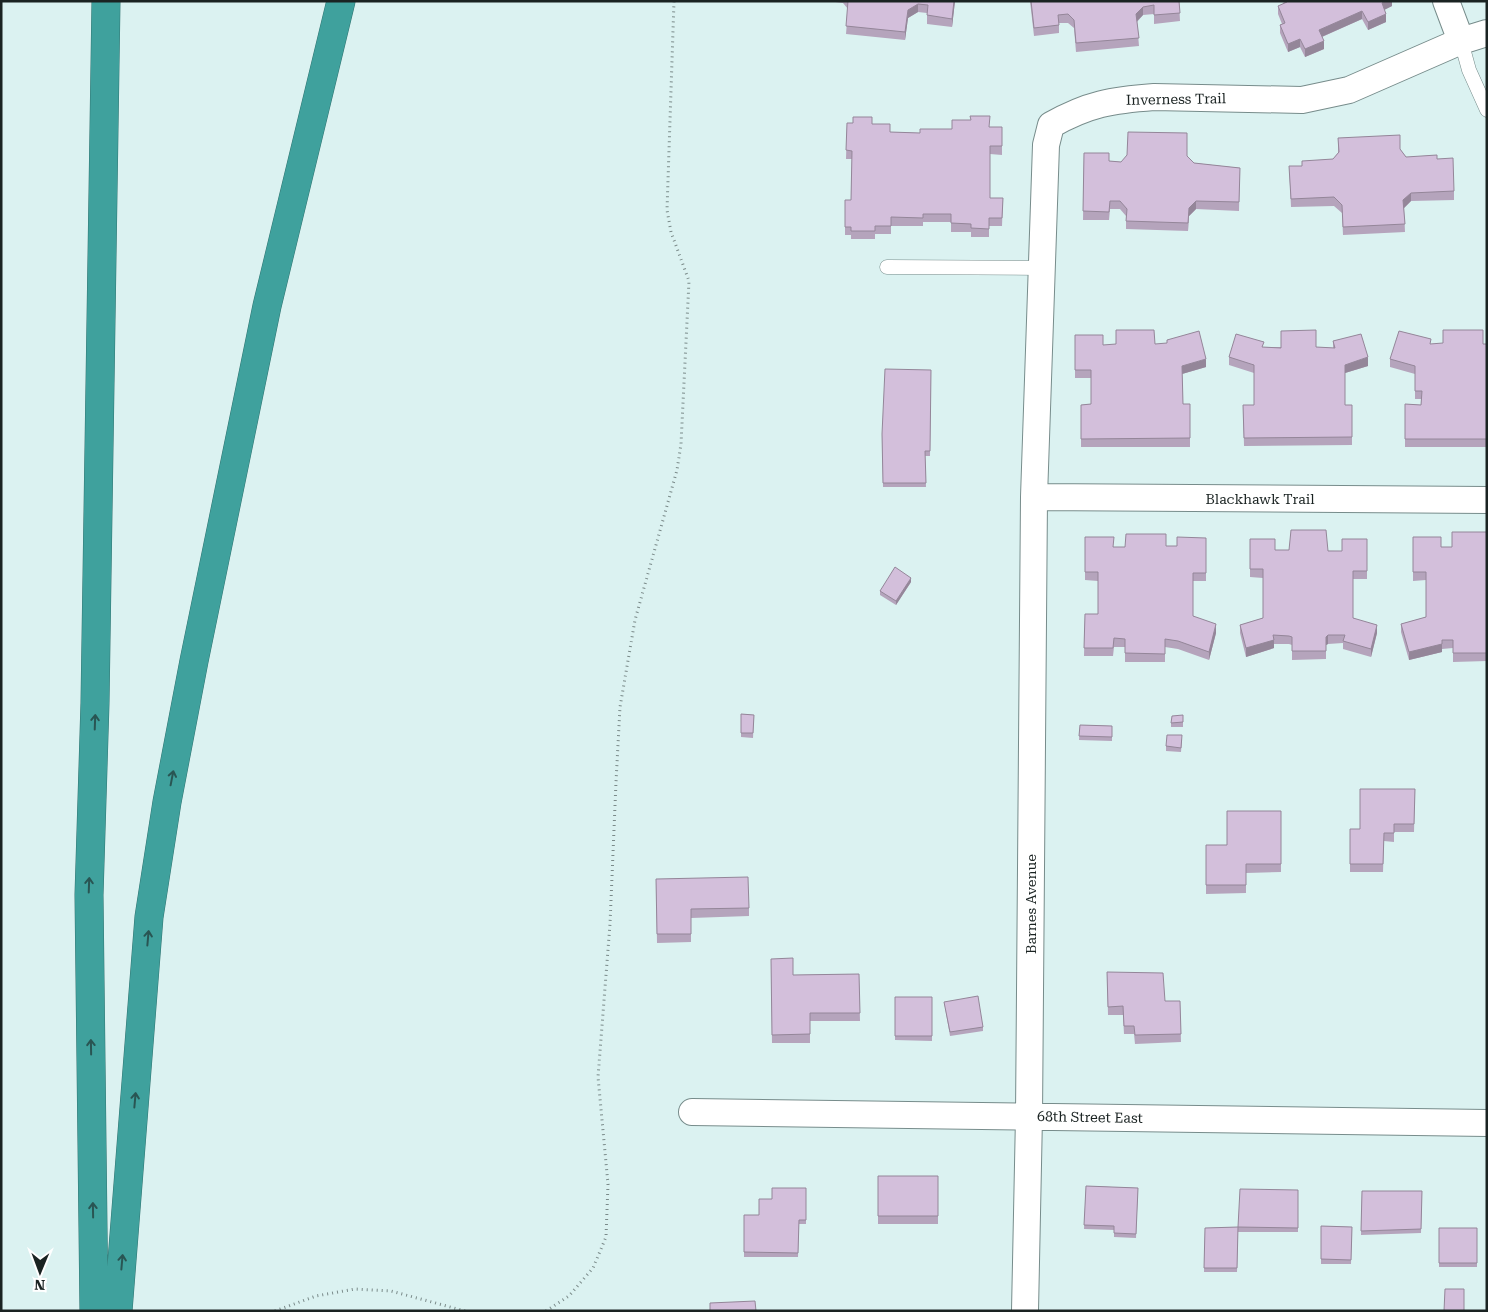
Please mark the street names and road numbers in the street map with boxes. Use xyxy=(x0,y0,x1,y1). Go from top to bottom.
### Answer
street label: Inverness Trail xyxy=(1126,90,1227,108)
street label: Blackhawk Trail xyxy=(1205,491,1315,507)
street label: Barnes Avenue xyxy=(1023,854,1039,954)
street label: 68th Street East xyxy=(1037,1108,1143,1126)

